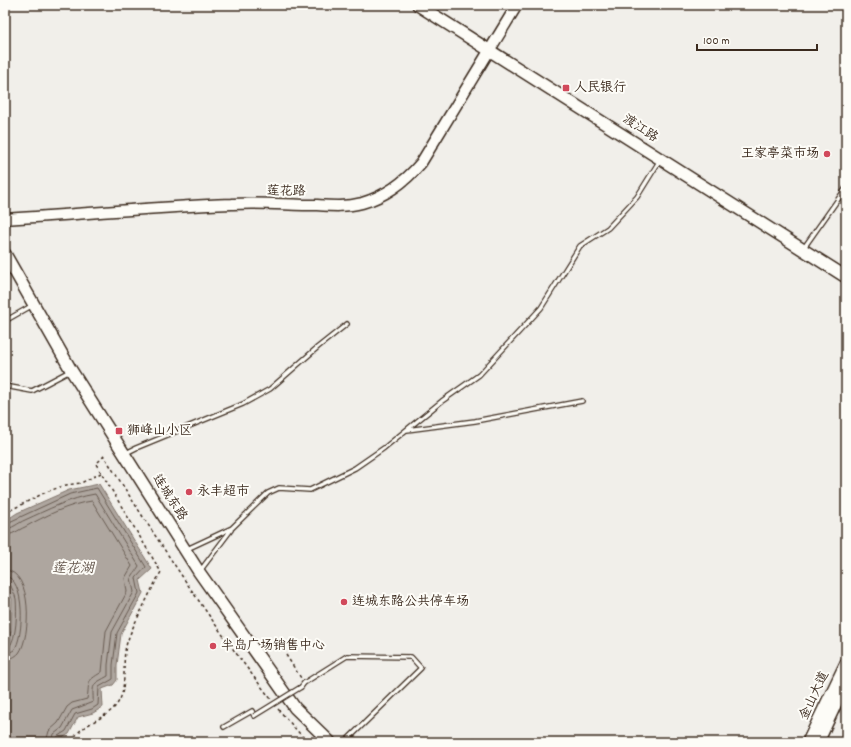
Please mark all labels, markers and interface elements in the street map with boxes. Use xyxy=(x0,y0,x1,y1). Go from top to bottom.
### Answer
scale bar xyxy=(697,26,817,52)
text: 100 m xyxy=(703,33,730,50)
place label: 人民银行 xyxy=(574,79,626,98)
marker: 人民银行 xyxy=(561,83,571,93)
street label: 渡江路 xyxy=(618,110,662,148)
place label: 王家亭菜市场 xyxy=(741,145,819,164)
marker: 王家亭菜市场 xyxy=(822,149,832,159)
street label: 莲花路 xyxy=(266,182,306,202)
place label: 狮峰山小区 xyxy=(127,422,192,441)
marker: 狮峰山小区 xyxy=(114,426,124,436)
street label: 连城东路 xyxy=(147,471,191,525)
place label: 永丰超市 xyxy=(197,483,249,502)
marker: 永丰超市 xyxy=(184,487,194,497)
water label: 莲花湖 xyxy=(52,559,96,579)
place label: 连城东路公共停车场 xyxy=(352,593,469,612)
marker: 连城东路公共停车场 xyxy=(339,597,349,607)
place label: 半岛广场销售中心 xyxy=(221,637,325,656)
marker: 半岛广场销售中心 xyxy=(208,641,218,651)
street label: 金山大道 xyxy=(795,668,835,724)

